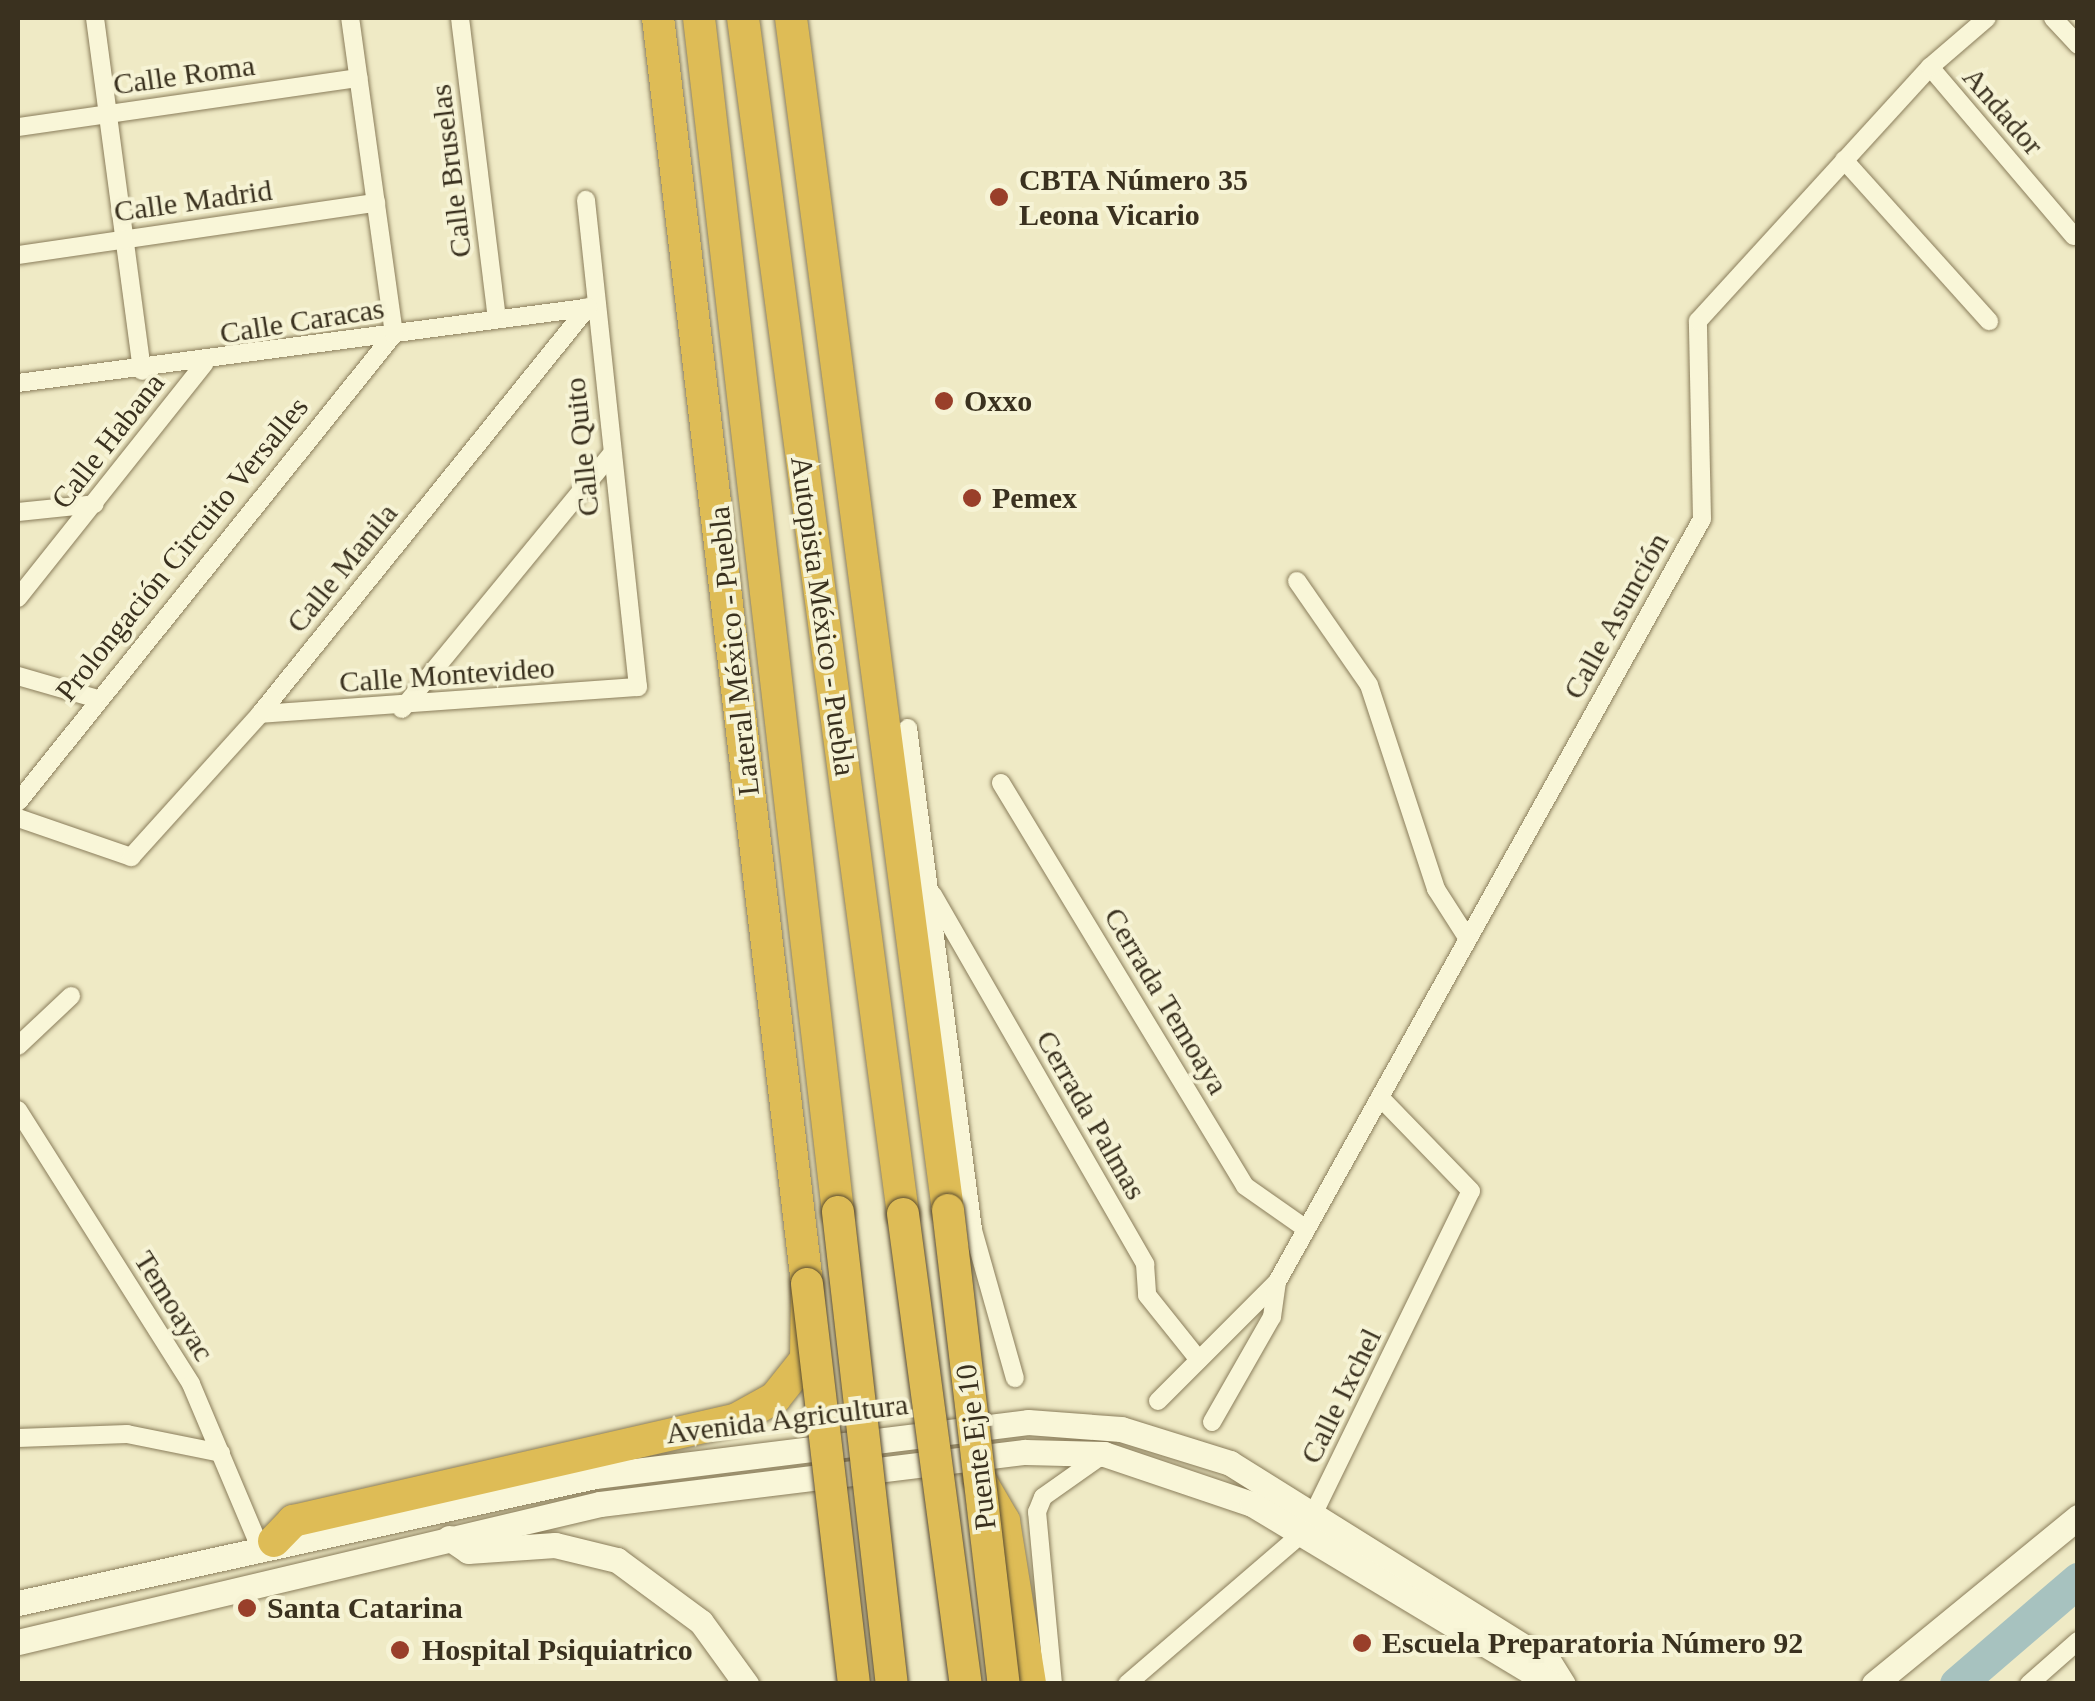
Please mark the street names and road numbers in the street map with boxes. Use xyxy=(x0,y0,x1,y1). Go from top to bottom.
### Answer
street label: Calle Roma xyxy=(111,47,257,103)
street label: Andador xyxy=(1955,60,2051,162)
street label: Calle Bruselas xyxy=(423,82,479,260)
street label: Calle Madrid xyxy=(112,172,274,230)
street label: Calle Caracas xyxy=(217,290,387,352)
street label: Calle Habana xyxy=(44,366,172,516)
street label: Calle Quito xyxy=(557,376,607,518)
street label: Prolongación Circuito Versalles xyxy=(48,389,316,709)
street label: Autopista México - Puebla xyxy=(783,454,863,778)
street label: Calle Manila xyxy=(279,496,405,640)
street label: Lateral México - Puebla xyxy=(701,505,767,797)
street label: Calle Asunción xyxy=(1555,526,1677,706)
street label: Calle Montevideo xyxy=(338,650,556,700)
street label: Cerrada Temoaya xyxy=(1096,901,1236,1101)
street label: Cerrada Palmas xyxy=(1028,1024,1154,1206)
street label: Temoayac xyxy=(126,1244,222,1368)
street label: Calle Ixchel xyxy=(1293,1323,1389,1469)
street label: Puente Eje 10 xyxy=(948,1362,1004,1532)
street label: Avenida Agricultura xyxy=(663,1386,911,1452)

